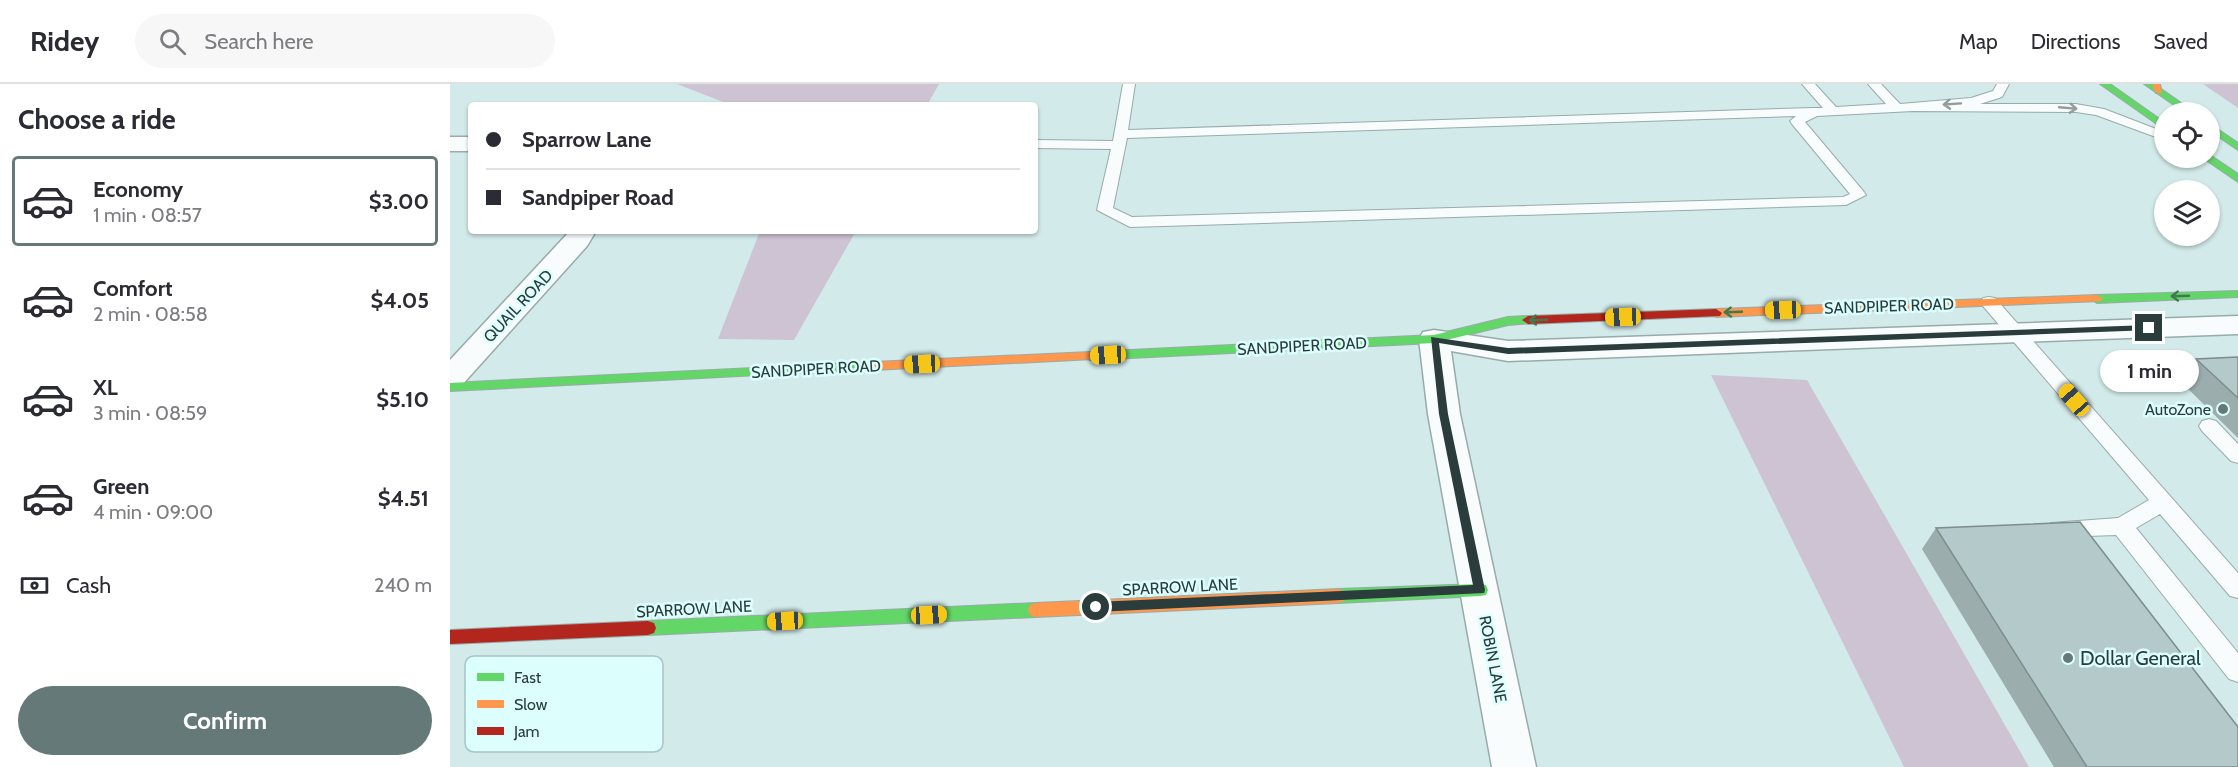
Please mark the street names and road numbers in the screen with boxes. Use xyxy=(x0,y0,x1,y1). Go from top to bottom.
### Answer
street label: QUAIL ROAD xyxy=(480,266,556,346)
street label: SANDPIPER ROAD xyxy=(1824,294,1954,318)
street label: SANDPIPER ROAD xyxy=(1237,333,1367,359)
street label: SANDPIPER ROAD xyxy=(751,356,881,382)
street label: SPARROW LANE xyxy=(1122,574,1239,600)
street label: SPARROW LANE xyxy=(636,596,753,622)
street label: ROBIN LANE xyxy=(1475,614,1511,704)

